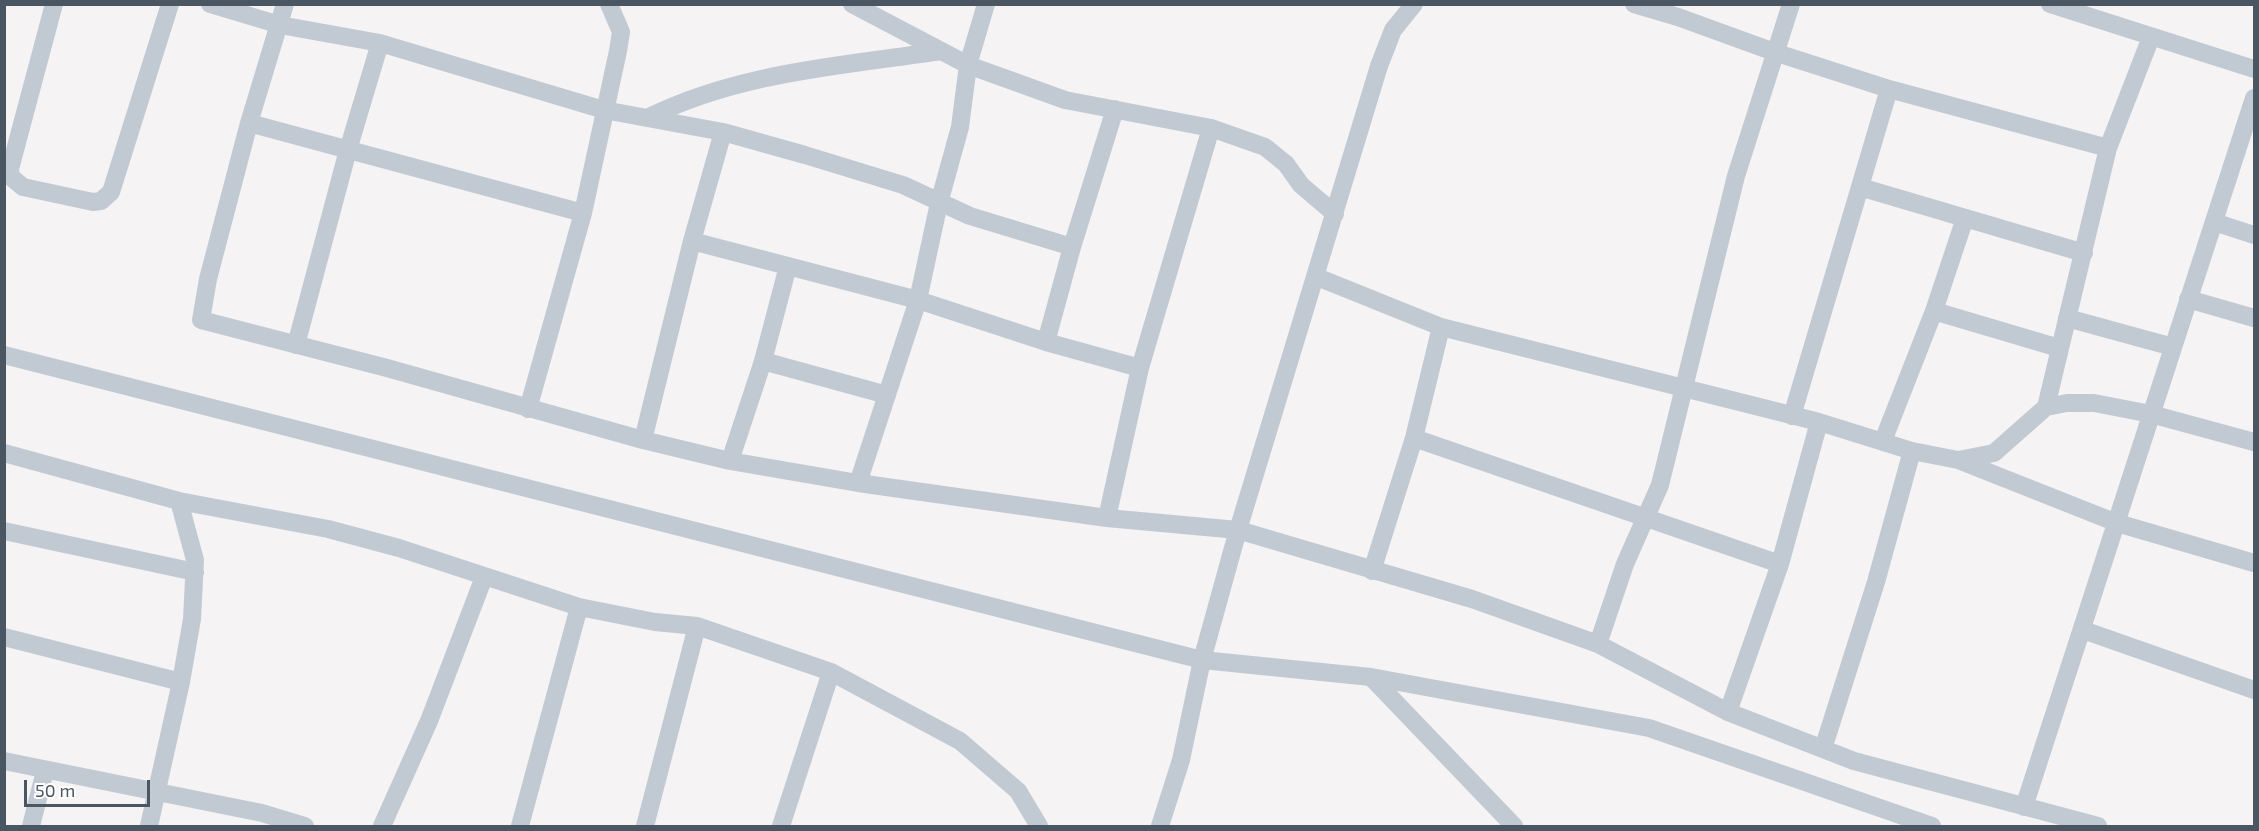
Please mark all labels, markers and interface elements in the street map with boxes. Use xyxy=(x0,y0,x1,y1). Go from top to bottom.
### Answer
scale bar xyxy=(27,768,153,806)
text: 50 m xyxy=(35,779,75,801)

